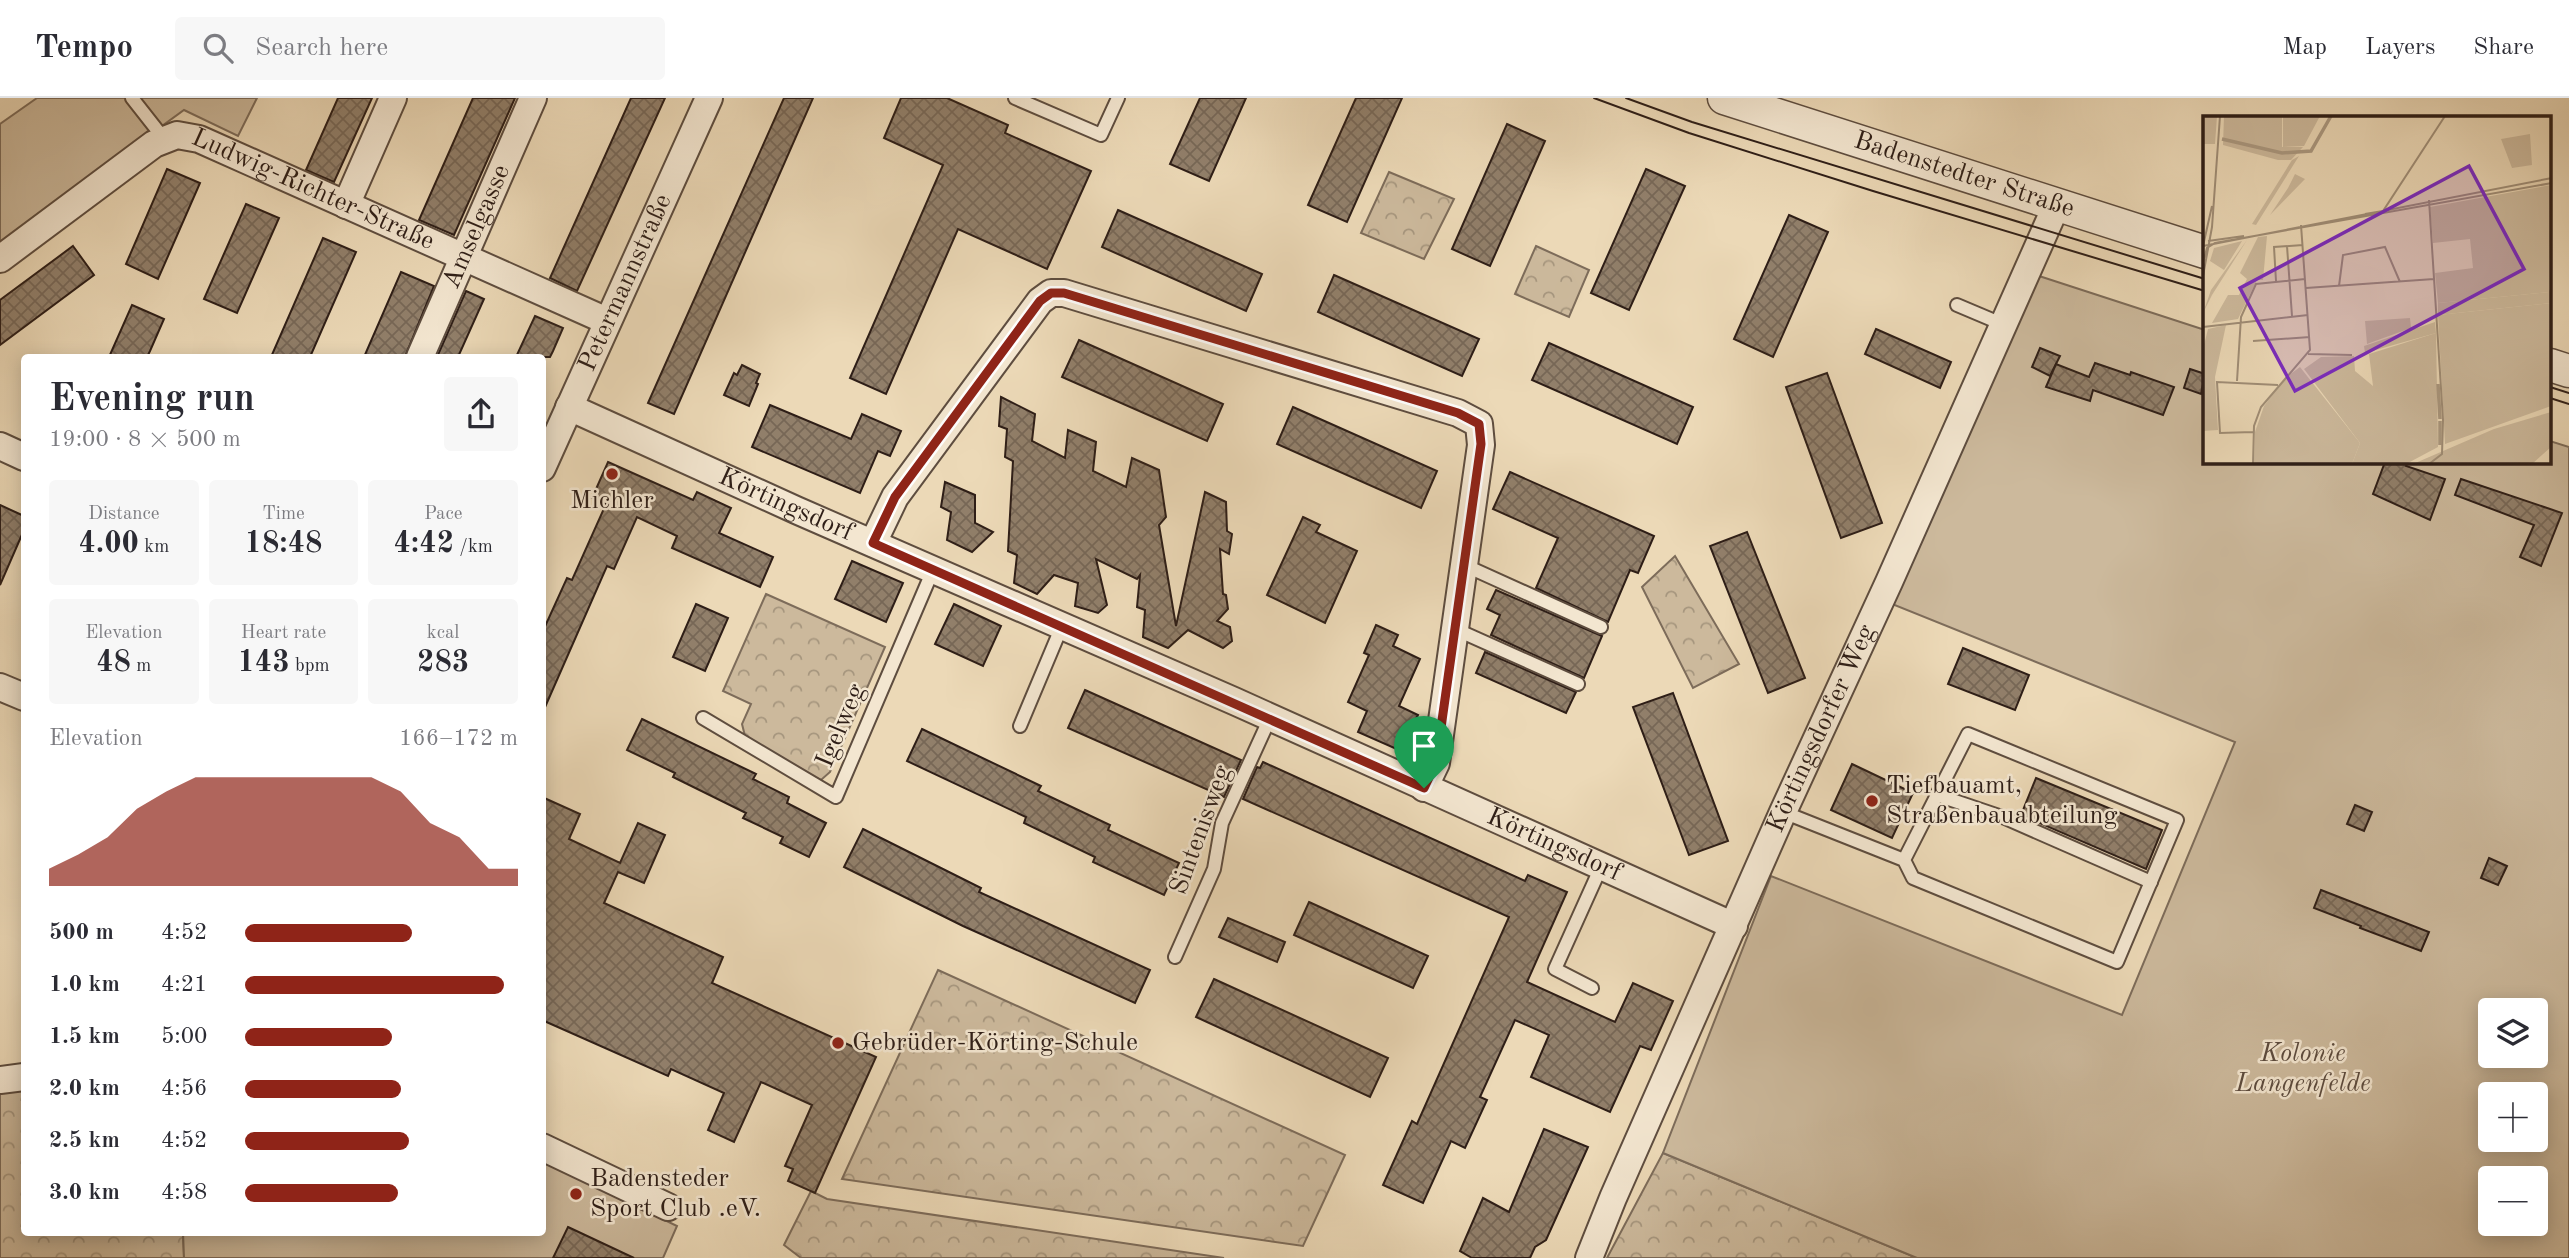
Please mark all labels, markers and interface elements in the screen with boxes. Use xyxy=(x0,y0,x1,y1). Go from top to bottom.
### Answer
search box xyxy=(175,17,665,80)
icon: search xyxy=(199,29,237,67)
text: Tempo xyxy=(35,32,133,65)
text: Search here xyxy=(255,35,388,61)
text: Map xyxy=(2283,36,2327,60)
text: Layers xyxy=(2365,36,2435,60)
text: Share xyxy=(2473,36,2534,60)
inset map xyxy=(2203,116,2552,464)
street label: Ludwig-Richter-Straße xyxy=(188,124,438,255)
street label: Badenstedter Straße xyxy=(1851,127,2077,222)
street label: Amselgasse xyxy=(438,161,515,293)
street label: Petermannstraße xyxy=(574,190,677,375)
button: share xyxy=(444,377,518,451)
text: Evening run xyxy=(49,381,255,419)
text: 19:00 · 8 × 500 m xyxy=(49,428,241,451)
street label: Körtingsdorf xyxy=(715,464,858,547)
marker: Michler xyxy=(604,466,620,482)
place label: Michler xyxy=(570,488,654,514)
text: Distance xyxy=(88,505,160,524)
text: Time xyxy=(262,505,305,524)
text: Pace xyxy=(424,505,462,524)
text: 4.00 xyxy=(78,529,139,559)
text: 18:48 xyxy=(244,529,322,559)
text: 4:42 xyxy=(393,529,454,559)
text: km xyxy=(139,538,169,557)
text: /km xyxy=(454,538,493,557)
street label: Körtingsdorfer Weg xyxy=(1763,621,1880,837)
text: Elevation xyxy=(85,624,162,643)
text: Heart rate xyxy=(241,624,326,643)
text: kcal xyxy=(427,624,460,643)
text: 48 xyxy=(96,648,131,678)
text: 143 xyxy=(237,648,290,678)
text: 283 xyxy=(417,648,469,678)
text: m xyxy=(131,657,151,676)
text: bpm xyxy=(290,657,330,676)
street label: Igelweg xyxy=(812,680,870,772)
pin xyxy=(1394,716,1454,788)
text: Elevation xyxy=(49,727,143,750)
text: 166–172 m xyxy=(399,727,518,750)
icon: arrive xyxy=(1405,727,1443,765)
street label: Sintenisweg xyxy=(1166,762,1236,898)
place label: Tiefbauamt, Straßenbauabteilung xyxy=(1886,773,2118,829)
marker: Tiefbauamt, Straßenbauabteilung xyxy=(1864,793,1880,809)
street label: Körtingsdorf xyxy=(1483,803,1626,887)
text: 500 m xyxy=(49,921,114,944)
text: 4:52 xyxy=(161,921,207,944)
text: 1.0 km xyxy=(49,973,120,996)
text: 4:21 xyxy=(161,973,207,996)
map controls xyxy=(2478,998,2548,1236)
button: layers xyxy=(2478,998,2548,1068)
text: 1.5 km xyxy=(49,1025,120,1048)
text: 5:00 xyxy=(161,1025,207,1048)
place label: Gebrüder-Körting-Schule xyxy=(852,1030,1138,1056)
marker: Gebrüder-Körting-Schule xyxy=(830,1035,846,1051)
park label: Kolonie Langenfelde xyxy=(2234,1041,2371,1097)
text: 2.0 km xyxy=(49,1077,120,1100)
text: 4:56 xyxy=(161,1077,207,1100)
button: + xyxy=(2478,1082,2548,1152)
text: 2.5 km xyxy=(49,1129,120,1152)
text: 4:52 xyxy=(161,1129,207,1152)
place label: Badensteder Sport Club .eV. xyxy=(590,1166,761,1222)
button: − xyxy=(2478,1166,2548,1236)
text: 3.0 km xyxy=(49,1181,120,1204)
text: 4:58 xyxy=(161,1181,207,1204)
marker: Badensteder Sport Club .eV. xyxy=(568,1186,584,1202)

